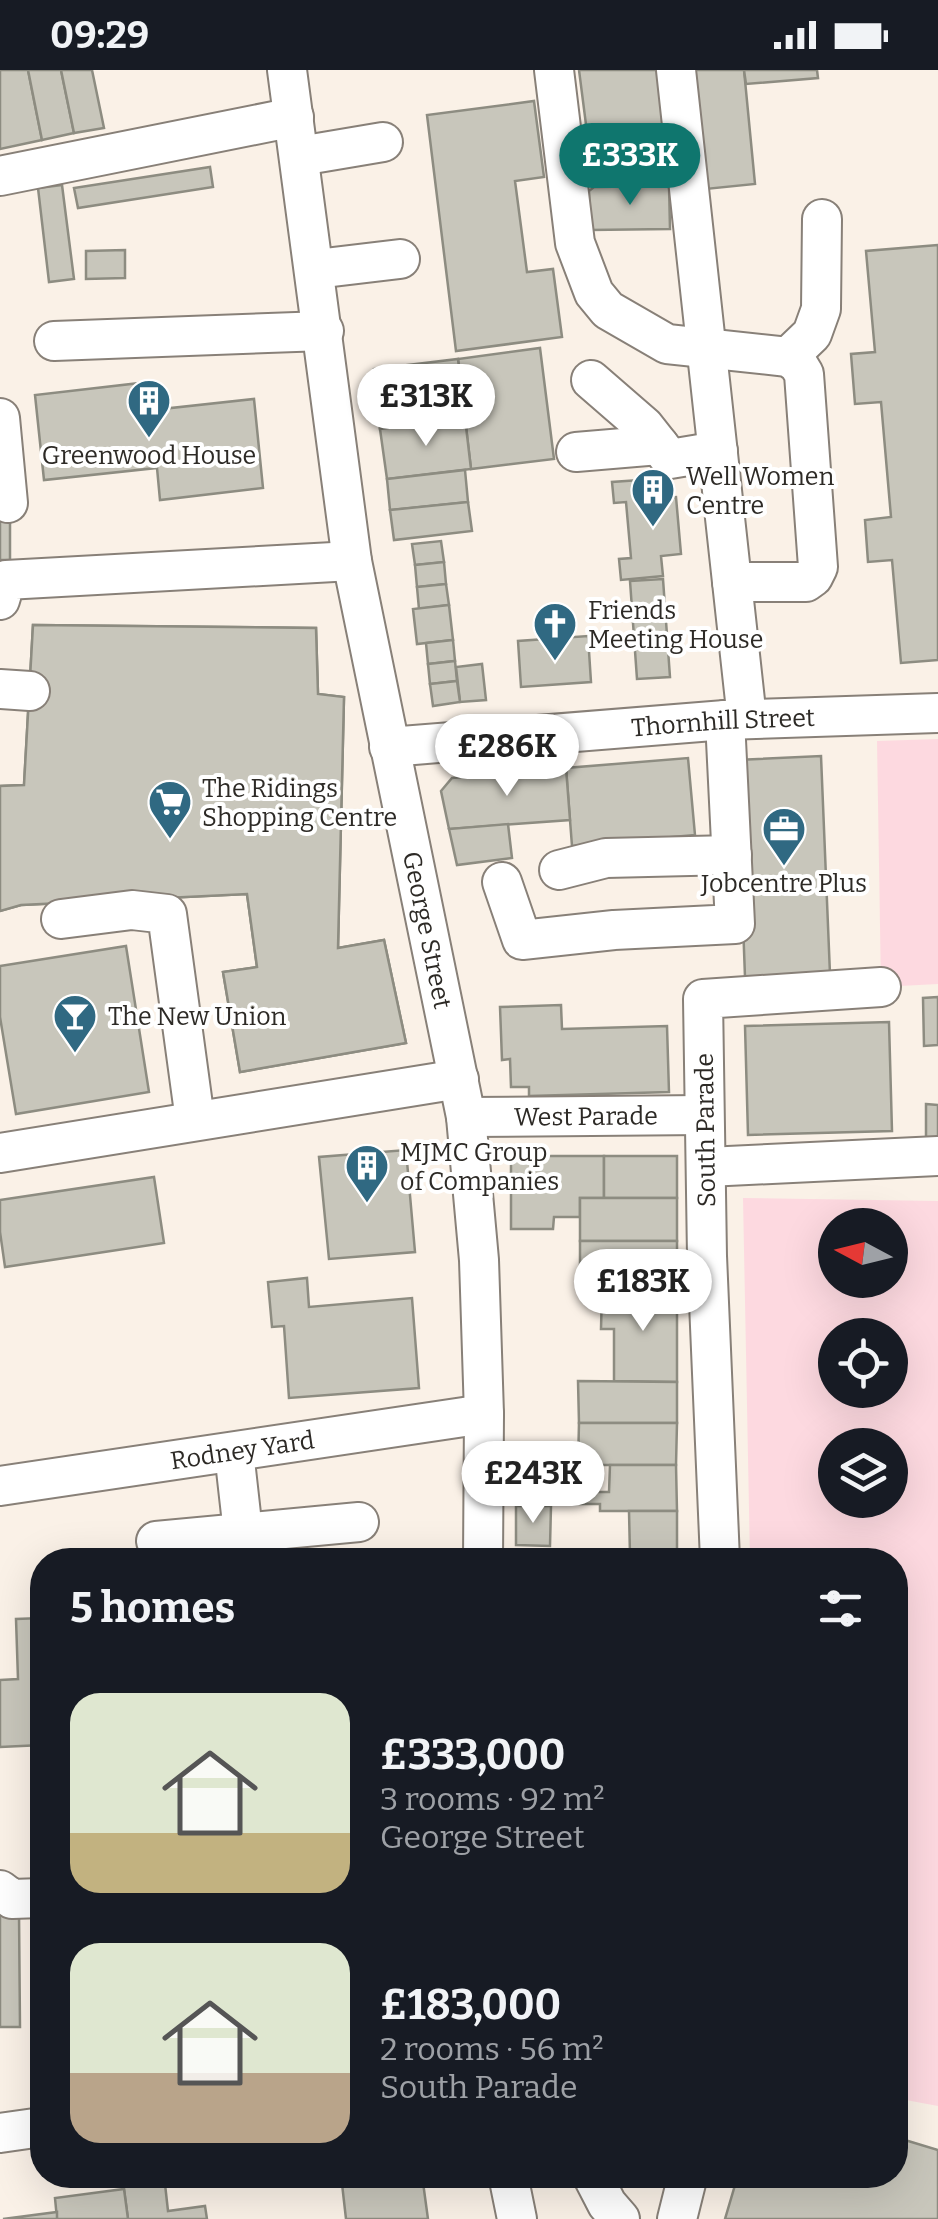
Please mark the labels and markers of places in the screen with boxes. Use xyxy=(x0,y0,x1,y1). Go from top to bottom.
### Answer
pin: £333K xyxy=(560,123,700,208)
pin: £313K xyxy=(356,364,496,449)
building icon: Greenwood House xyxy=(126,378,172,439)
place label: Greenwood House xyxy=(42,441,256,471)
place label: Well Women Centre xyxy=(686,462,835,521)
building icon: Well Women Centre xyxy=(630,467,676,528)
place label: Friends Meeting House xyxy=(588,596,764,655)
church icon: Friends Meeting House xyxy=(532,601,578,662)
pin: £286K xyxy=(437,714,577,799)
place label: The Ridings Shopping Centre xyxy=(202,774,397,833)
supermarket icon: The Ridings Shopping Centre xyxy=(147,779,193,840)
office icon: Jobcentre Plus xyxy=(761,806,807,867)
place label: Jobcentre Plus xyxy=(700,869,867,899)
bar icon: The New Union xyxy=(52,993,98,1054)
place label: The New Union xyxy=(108,1002,287,1032)
place label: MJMC Group of Companies xyxy=(400,1138,559,1197)
building icon: MJMC Group of Companies xyxy=(344,1143,390,1204)
pin: £183K xyxy=(573,1249,713,1334)
pin: £243K xyxy=(463,1441,603,1526)

